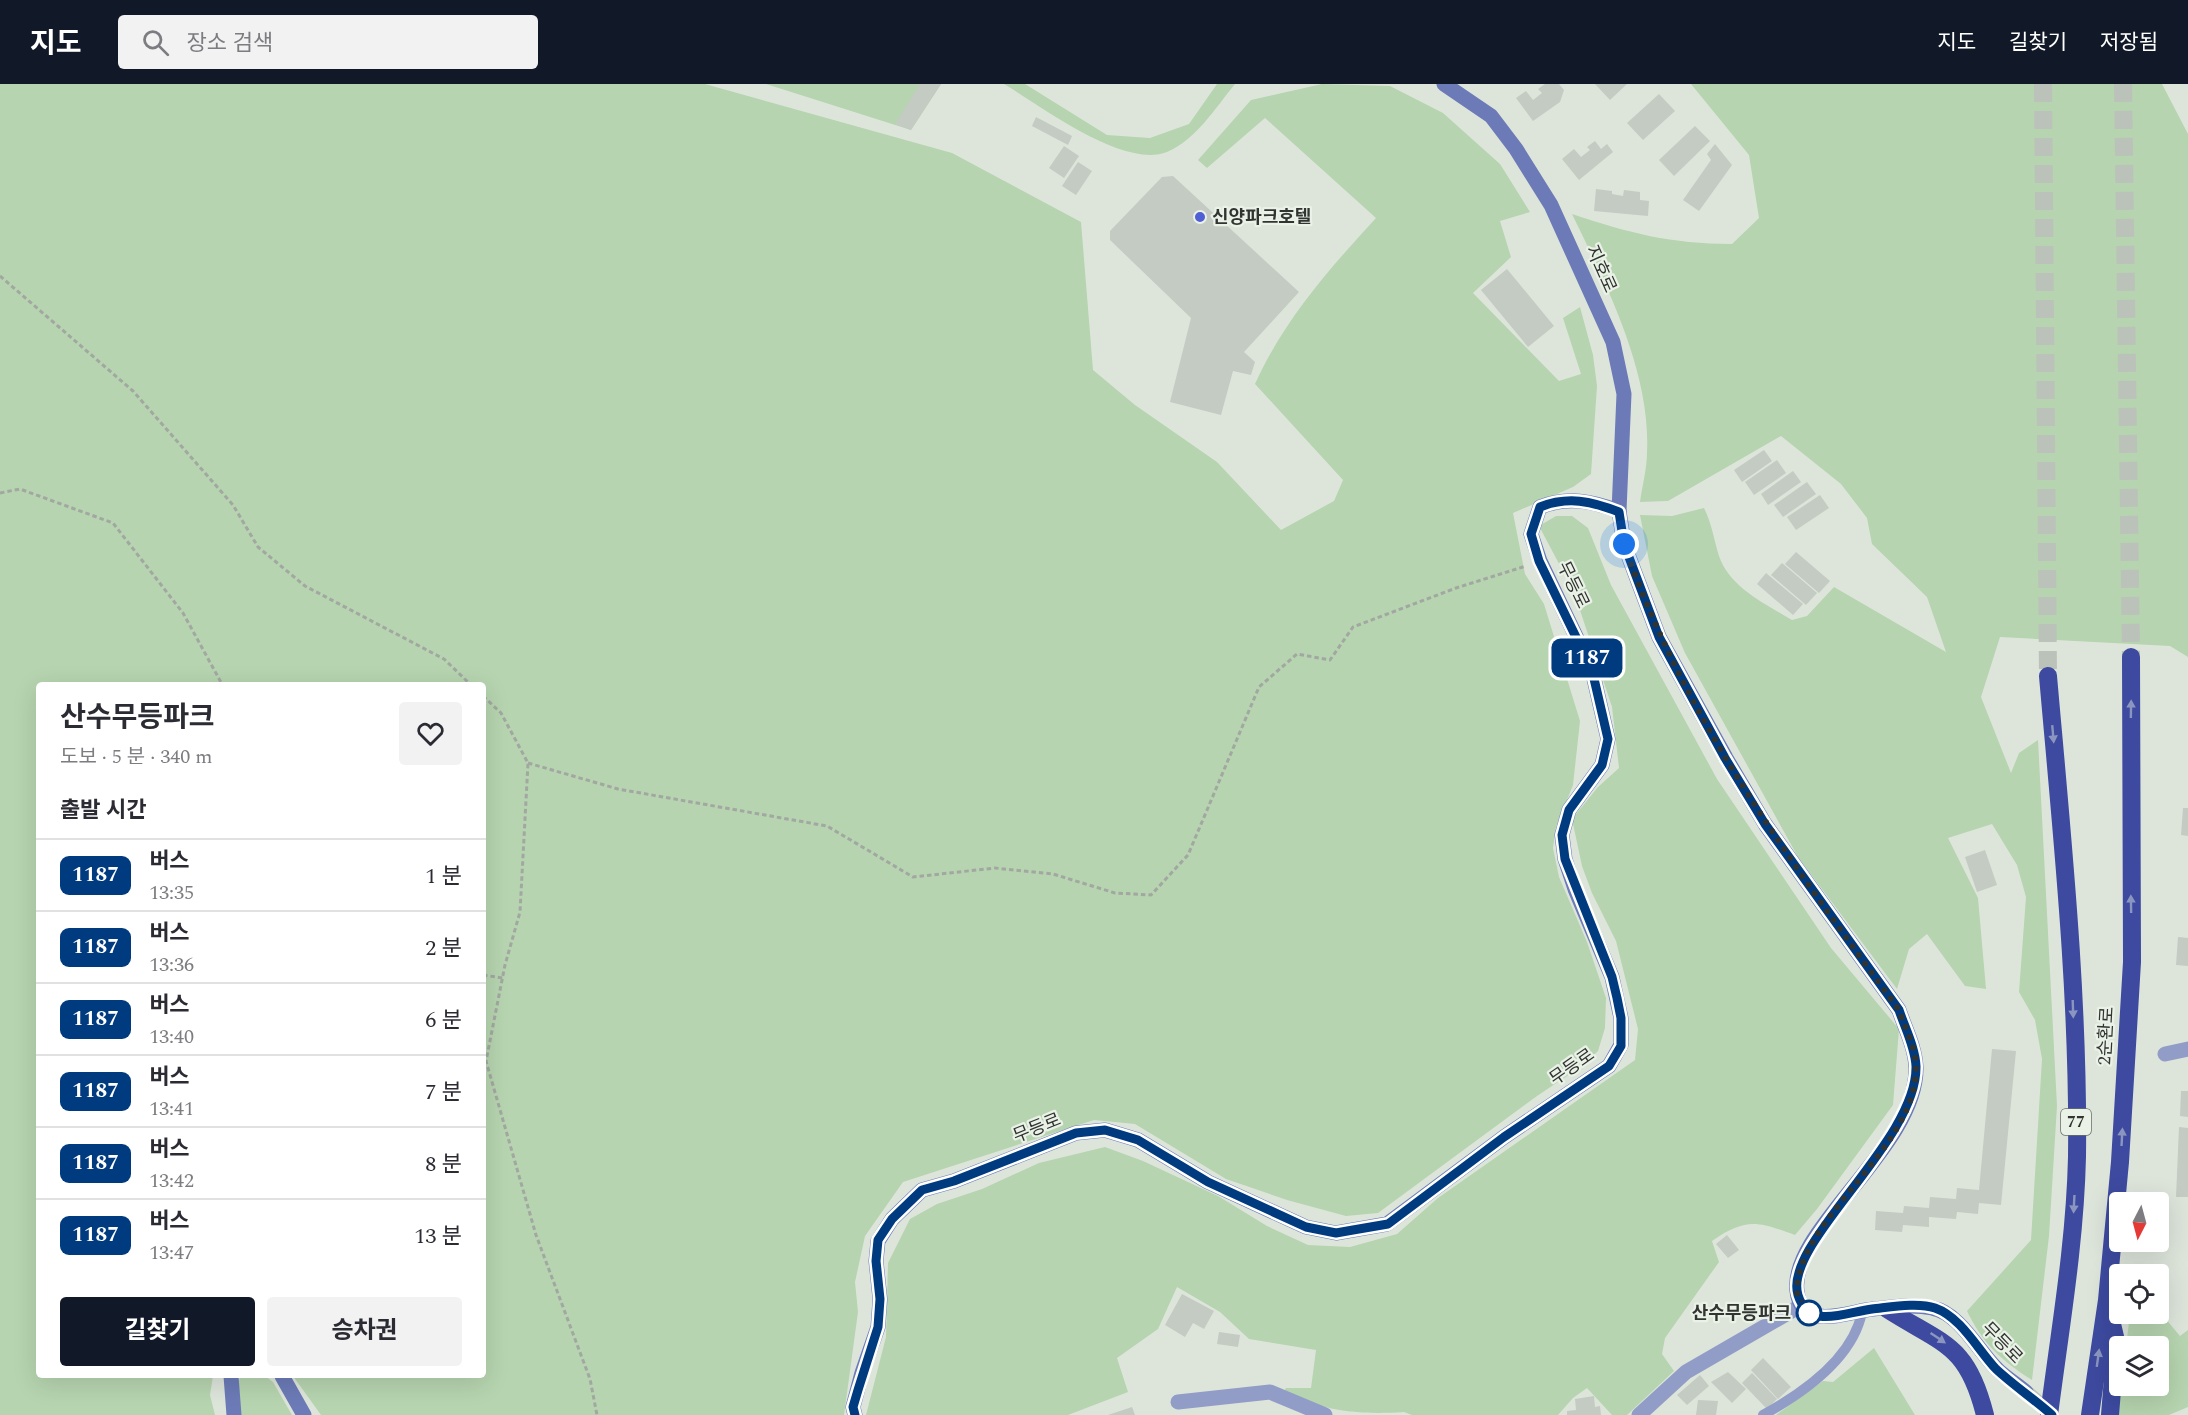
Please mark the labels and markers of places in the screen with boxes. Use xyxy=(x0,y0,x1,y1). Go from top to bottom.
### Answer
place label: 신양파크호텔 xyxy=(1212,204,1311,231)
marker: 신양파크호텔 xyxy=(1193,210,1207,224)
place label: 산수무등파크 xyxy=(1692,1300,1791,1327)
marker: 산수무등파크 xyxy=(1796,1300,1822,1326)

